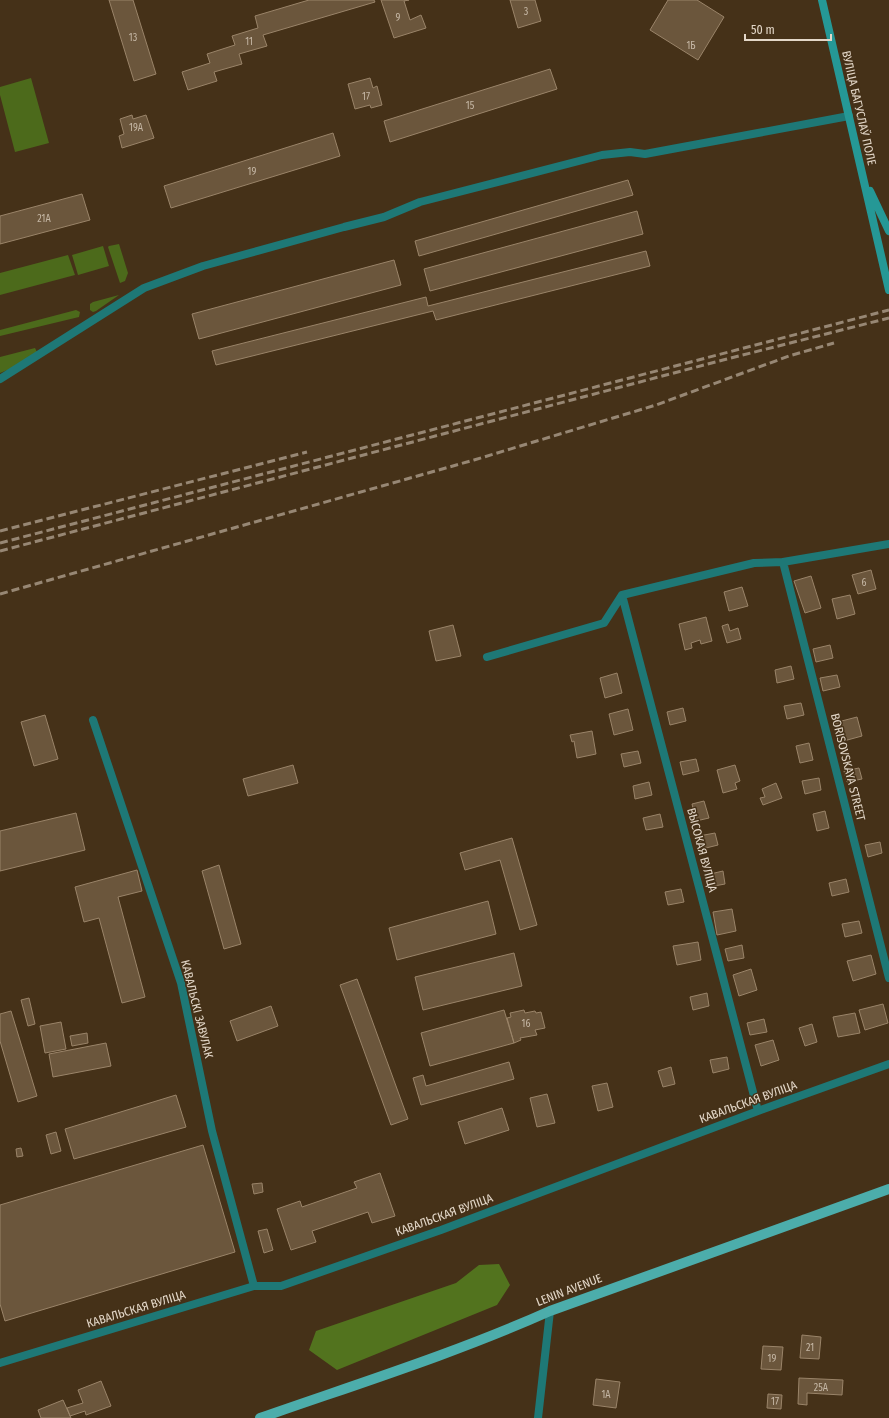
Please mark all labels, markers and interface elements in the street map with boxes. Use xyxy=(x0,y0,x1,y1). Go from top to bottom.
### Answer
house number: 3 xyxy=(524,6,529,18)
house number: 9 xyxy=(396,12,401,24)
scale bar xyxy=(745,16,831,42)
text: 50 m xyxy=(751,23,775,37)
house number: 13 xyxy=(129,32,138,44)
house number: 11 xyxy=(245,36,253,48)
house number: 1Б xyxy=(686,40,696,52)
street label: ВУЛІЦА БАГУСЛАЎ ПОЛЕ xyxy=(839,49,880,167)
house number: 17 xyxy=(362,91,370,103)
house number: 15 xyxy=(466,100,475,112)
house number: 19А xyxy=(129,122,144,134)
house number: 19 xyxy=(248,166,257,178)
house number: 21А xyxy=(37,213,51,225)
house number: 6 xyxy=(862,577,867,589)
street label: BORISOVSKAYA STREET xyxy=(828,712,868,823)
street label: ВЫСОКАЯ ВУЛІЦА xyxy=(684,806,720,894)
street label: КАВАЛЬСКІ ЗАВУЛАК xyxy=(178,958,216,1060)
house number: 16 xyxy=(522,1018,530,1030)
street label: КАВАЛЬСКАЯ ВУЛІЦА xyxy=(697,1078,799,1126)
street label: КАВАЛЬСКАЯ ВУЛІЦА xyxy=(393,1191,495,1239)
street label: LENIN AVENUE xyxy=(534,1271,604,1309)
street label: КАВАЛЬСКАЯ ВУЛІЦА xyxy=(85,1287,188,1331)
house number: 21 xyxy=(806,1342,814,1354)
house number: 19 xyxy=(768,1353,777,1365)
house number: 25А xyxy=(814,1382,829,1394)
house number: 1А xyxy=(601,1389,611,1401)
house number: 17 xyxy=(771,1396,779,1408)

